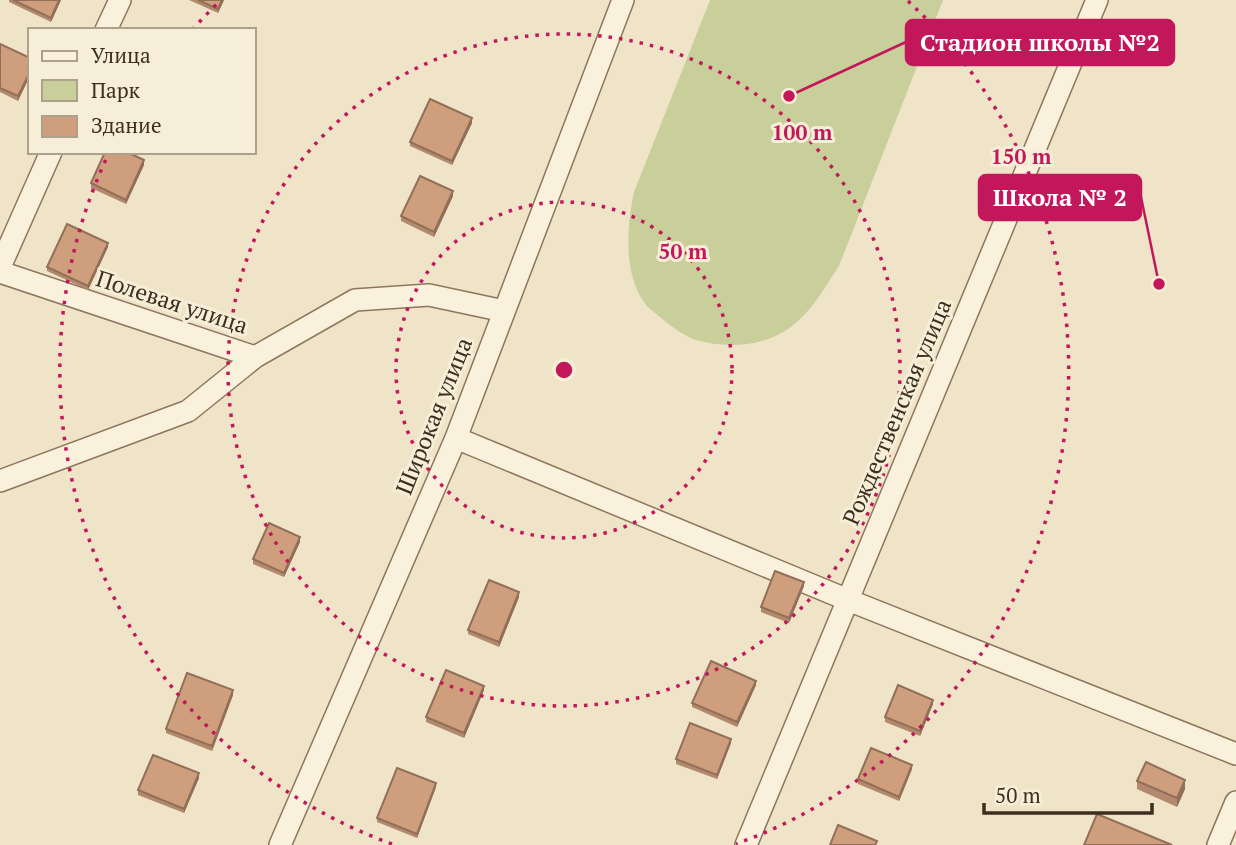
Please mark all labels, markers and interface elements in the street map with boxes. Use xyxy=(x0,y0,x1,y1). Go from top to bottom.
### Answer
callout: Стадион школы №2 xyxy=(906,20,1174,65)
text: Стадион школы №2 xyxy=(920,26,1160,58)
legend xyxy=(28,28,256,154)
text: Улица xyxy=(91,41,151,69)
text: Парк xyxy=(91,76,141,104)
text: Здание xyxy=(91,111,162,139)
text: 100 m xyxy=(772,118,833,146)
text: 150 m xyxy=(991,142,1052,170)
callout: Школа № 2 xyxy=(979,175,1141,220)
text: Школа № 2 xyxy=(993,181,1127,213)
text: 50 m xyxy=(659,237,708,265)
street label: Полевая улица xyxy=(92,262,252,341)
street label: Рождественская улица xyxy=(835,294,958,529)
street label: Широкая улица xyxy=(388,332,479,499)
centre of rings xyxy=(552,358,576,382)
scale bar xyxy=(984,772,1152,816)
text: 50 m xyxy=(995,781,1041,809)

